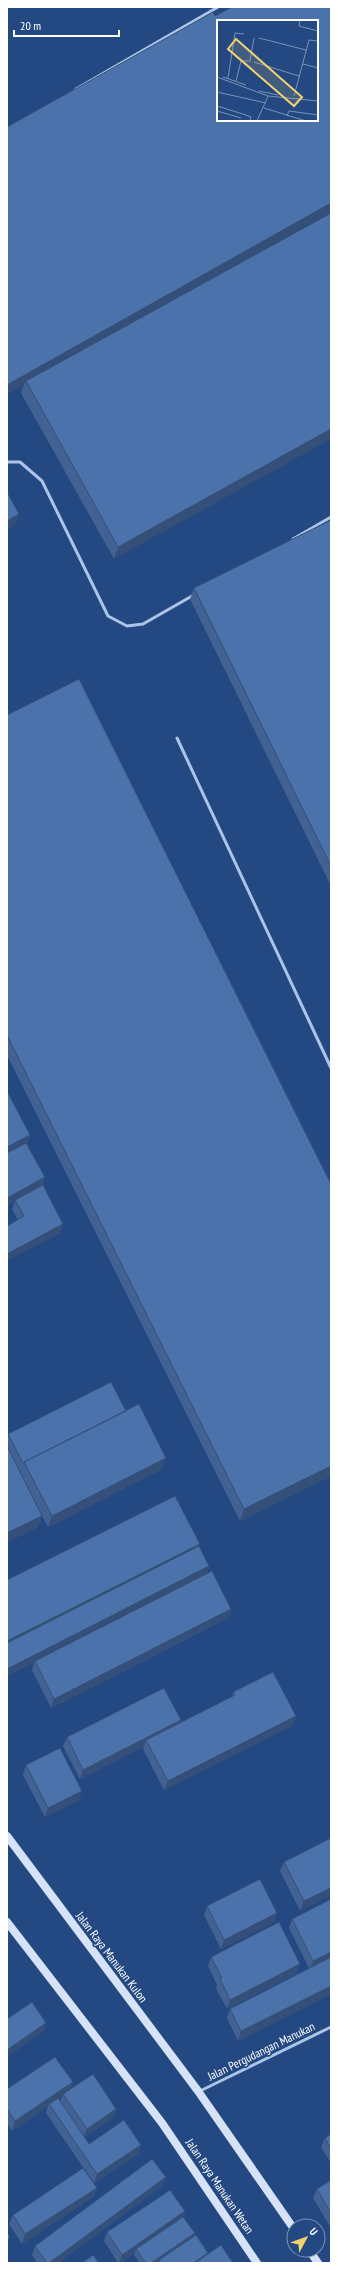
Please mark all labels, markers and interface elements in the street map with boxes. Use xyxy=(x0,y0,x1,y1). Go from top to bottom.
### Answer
scale bar xyxy=(14,12,119,38)
text: 20 m xyxy=(20,18,41,33)
inset map xyxy=(217,20,318,121)
street label: Jalan Raya Manukan Kulon xyxy=(72,1908,151,2005)
street label: Jalan Pergudangan Manukan xyxy=(204,2019,317,2084)
street label: Jalan Raya Manukan Wetan xyxy=(182,2135,257,2236)
north arrow xyxy=(286,2218,326,2258)
text: U xyxy=(306,2225,321,2238)

